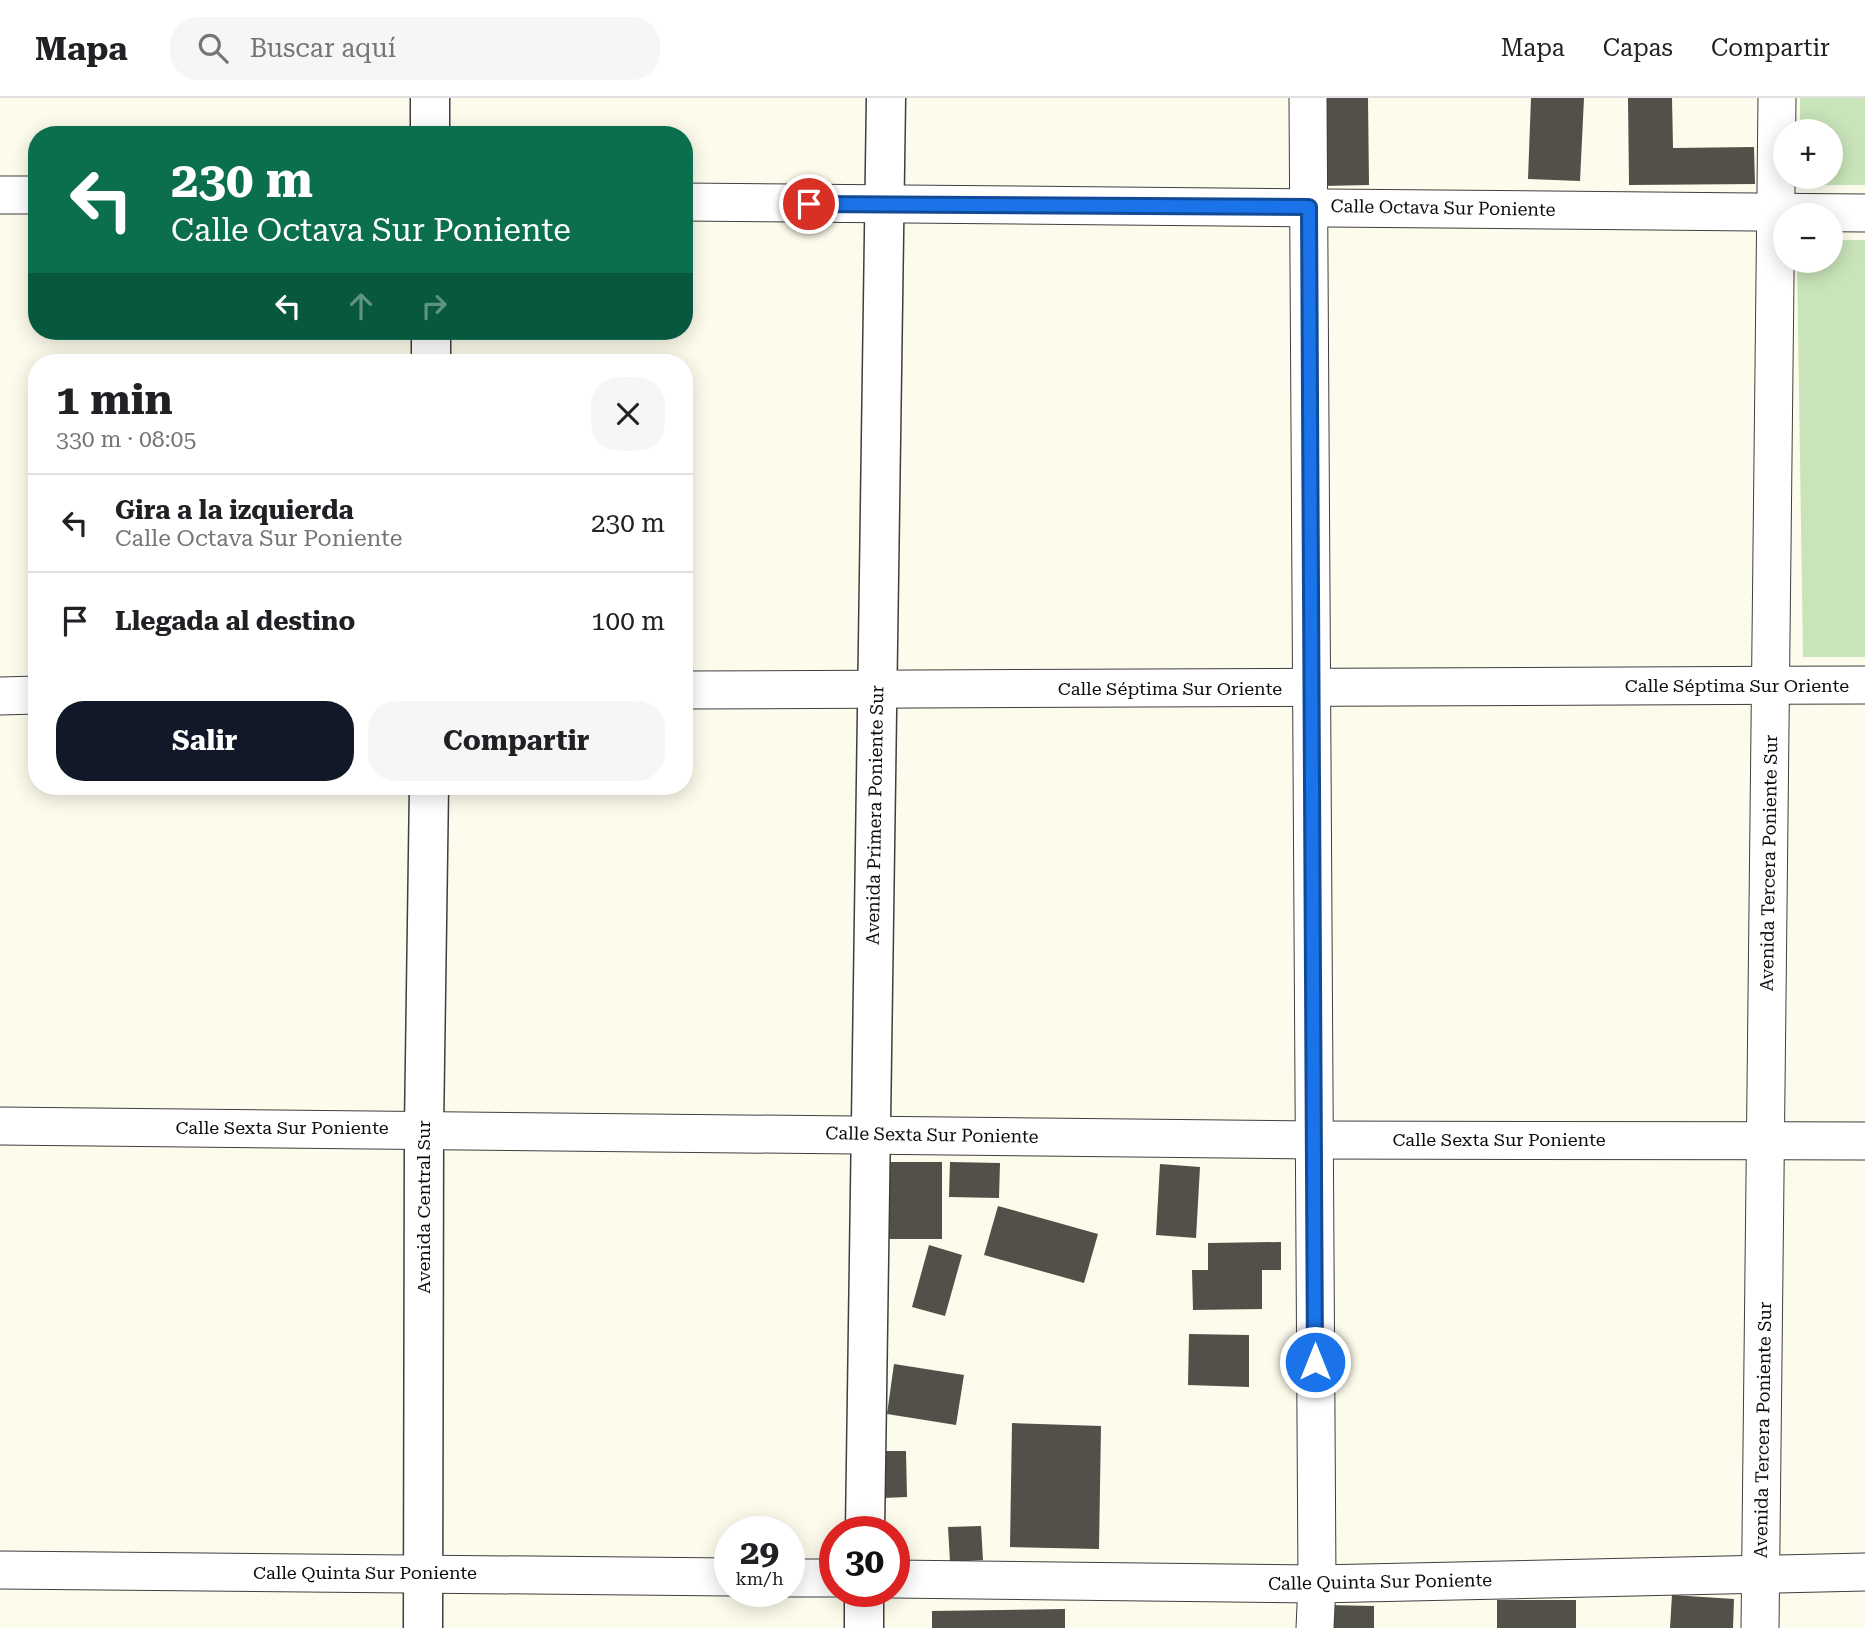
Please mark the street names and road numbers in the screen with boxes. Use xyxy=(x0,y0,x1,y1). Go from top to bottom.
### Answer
street label: Calle Octava Sur Poniente xyxy=(1330,195,1556,220)
street label: Calle Séptima Sur Oriente xyxy=(1625,675,1849,696)
street label: Calle Séptima Sur Oriente xyxy=(1058,678,1282,699)
street label: Avenida Primera Poniente Sur xyxy=(862,685,887,945)
street label: Avenida Tercera Poniente Sur xyxy=(1756,735,1781,991)
street label: Calle Sexta Sur Poniente xyxy=(175,1117,389,1138)
street label: Avenida Central Sur xyxy=(413,1120,434,1294)
street label: Calle Sexta Sur Poniente xyxy=(825,1122,1039,1147)
street label: Calle Sexta Sur Poniente xyxy=(1392,1129,1606,1150)
street label: Avenida Tercera Poniente Sur xyxy=(1750,1302,1775,1558)
street label: Calle Quinta Sur Poniente xyxy=(253,1562,477,1583)
street label: Calle Quinta Sur Poniente xyxy=(1268,1569,1492,1594)

